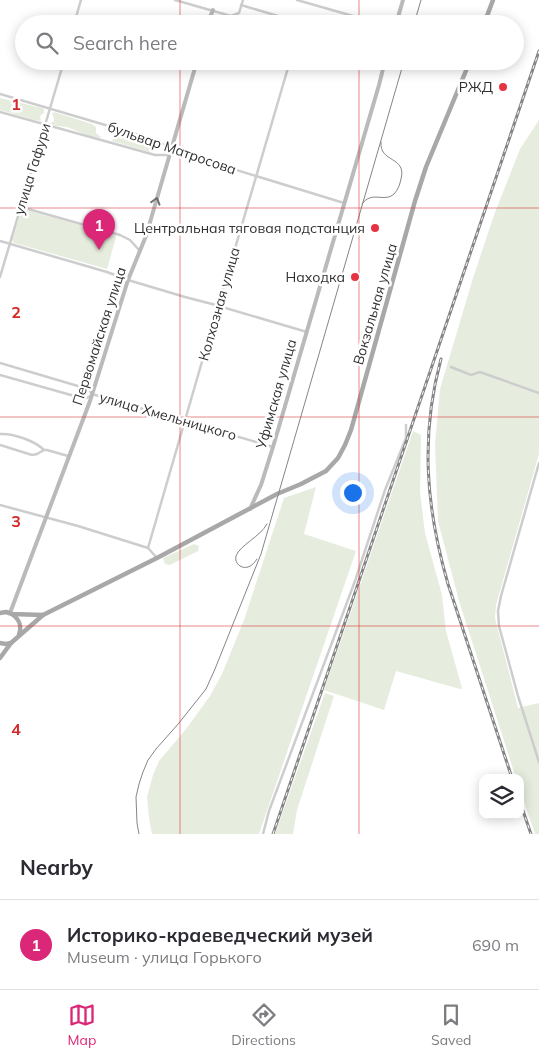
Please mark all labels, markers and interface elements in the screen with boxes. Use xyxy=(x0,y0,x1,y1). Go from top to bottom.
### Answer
search box xyxy=(15,15,524,70)
icon: search xyxy=(33,29,61,57)
text: Search here xyxy=(73,31,177,55)
place label: РЖД xyxy=(459,78,493,96)
marker: РЖД xyxy=(497,81,509,93)
text: 1 xyxy=(11,94,21,114)
street label: бульвар Матросова xyxy=(105,118,239,178)
street label: улица Гафури xyxy=(10,121,54,217)
one-way arrow xyxy=(150,197,161,206)
pin: 1 xyxy=(83,209,115,250)
place label: Центральная тяговая подстанция xyxy=(134,219,365,237)
marker: Центральная тяговая подстанция xyxy=(369,222,381,234)
street label: Вокзальная улица xyxy=(349,241,401,367)
street label: Колхозная улица xyxy=(194,245,244,363)
street label: Первомайская улица xyxy=(68,264,130,408)
place label: Находка xyxy=(286,268,345,286)
marker: Находка xyxy=(349,271,361,283)
text: 2 xyxy=(11,302,21,322)
street label: Уфимская улица xyxy=(251,337,300,452)
street label: улица Хмельницкого xyxy=(97,388,239,444)
your location xyxy=(340,480,366,506)
text: 3 xyxy=(11,511,21,531)
text: 4 xyxy=(11,719,21,739)
map controls xyxy=(479,774,524,819)
button: layers xyxy=(479,774,524,819)
text: Nearby xyxy=(20,854,93,880)
text: Историко-краеведческий музей xyxy=(67,923,373,947)
text: 1 xyxy=(31,935,41,955)
text: 690 m xyxy=(472,935,519,955)
text: Museum · улица Горького xyxy=(67,947,262,967)
tab: Map xyxy=(68,1001,96,1049)
tab: Directions xyxy=(231,1001,296,1049)
tab: Saved xyxy=(431,1001,471,1049)

